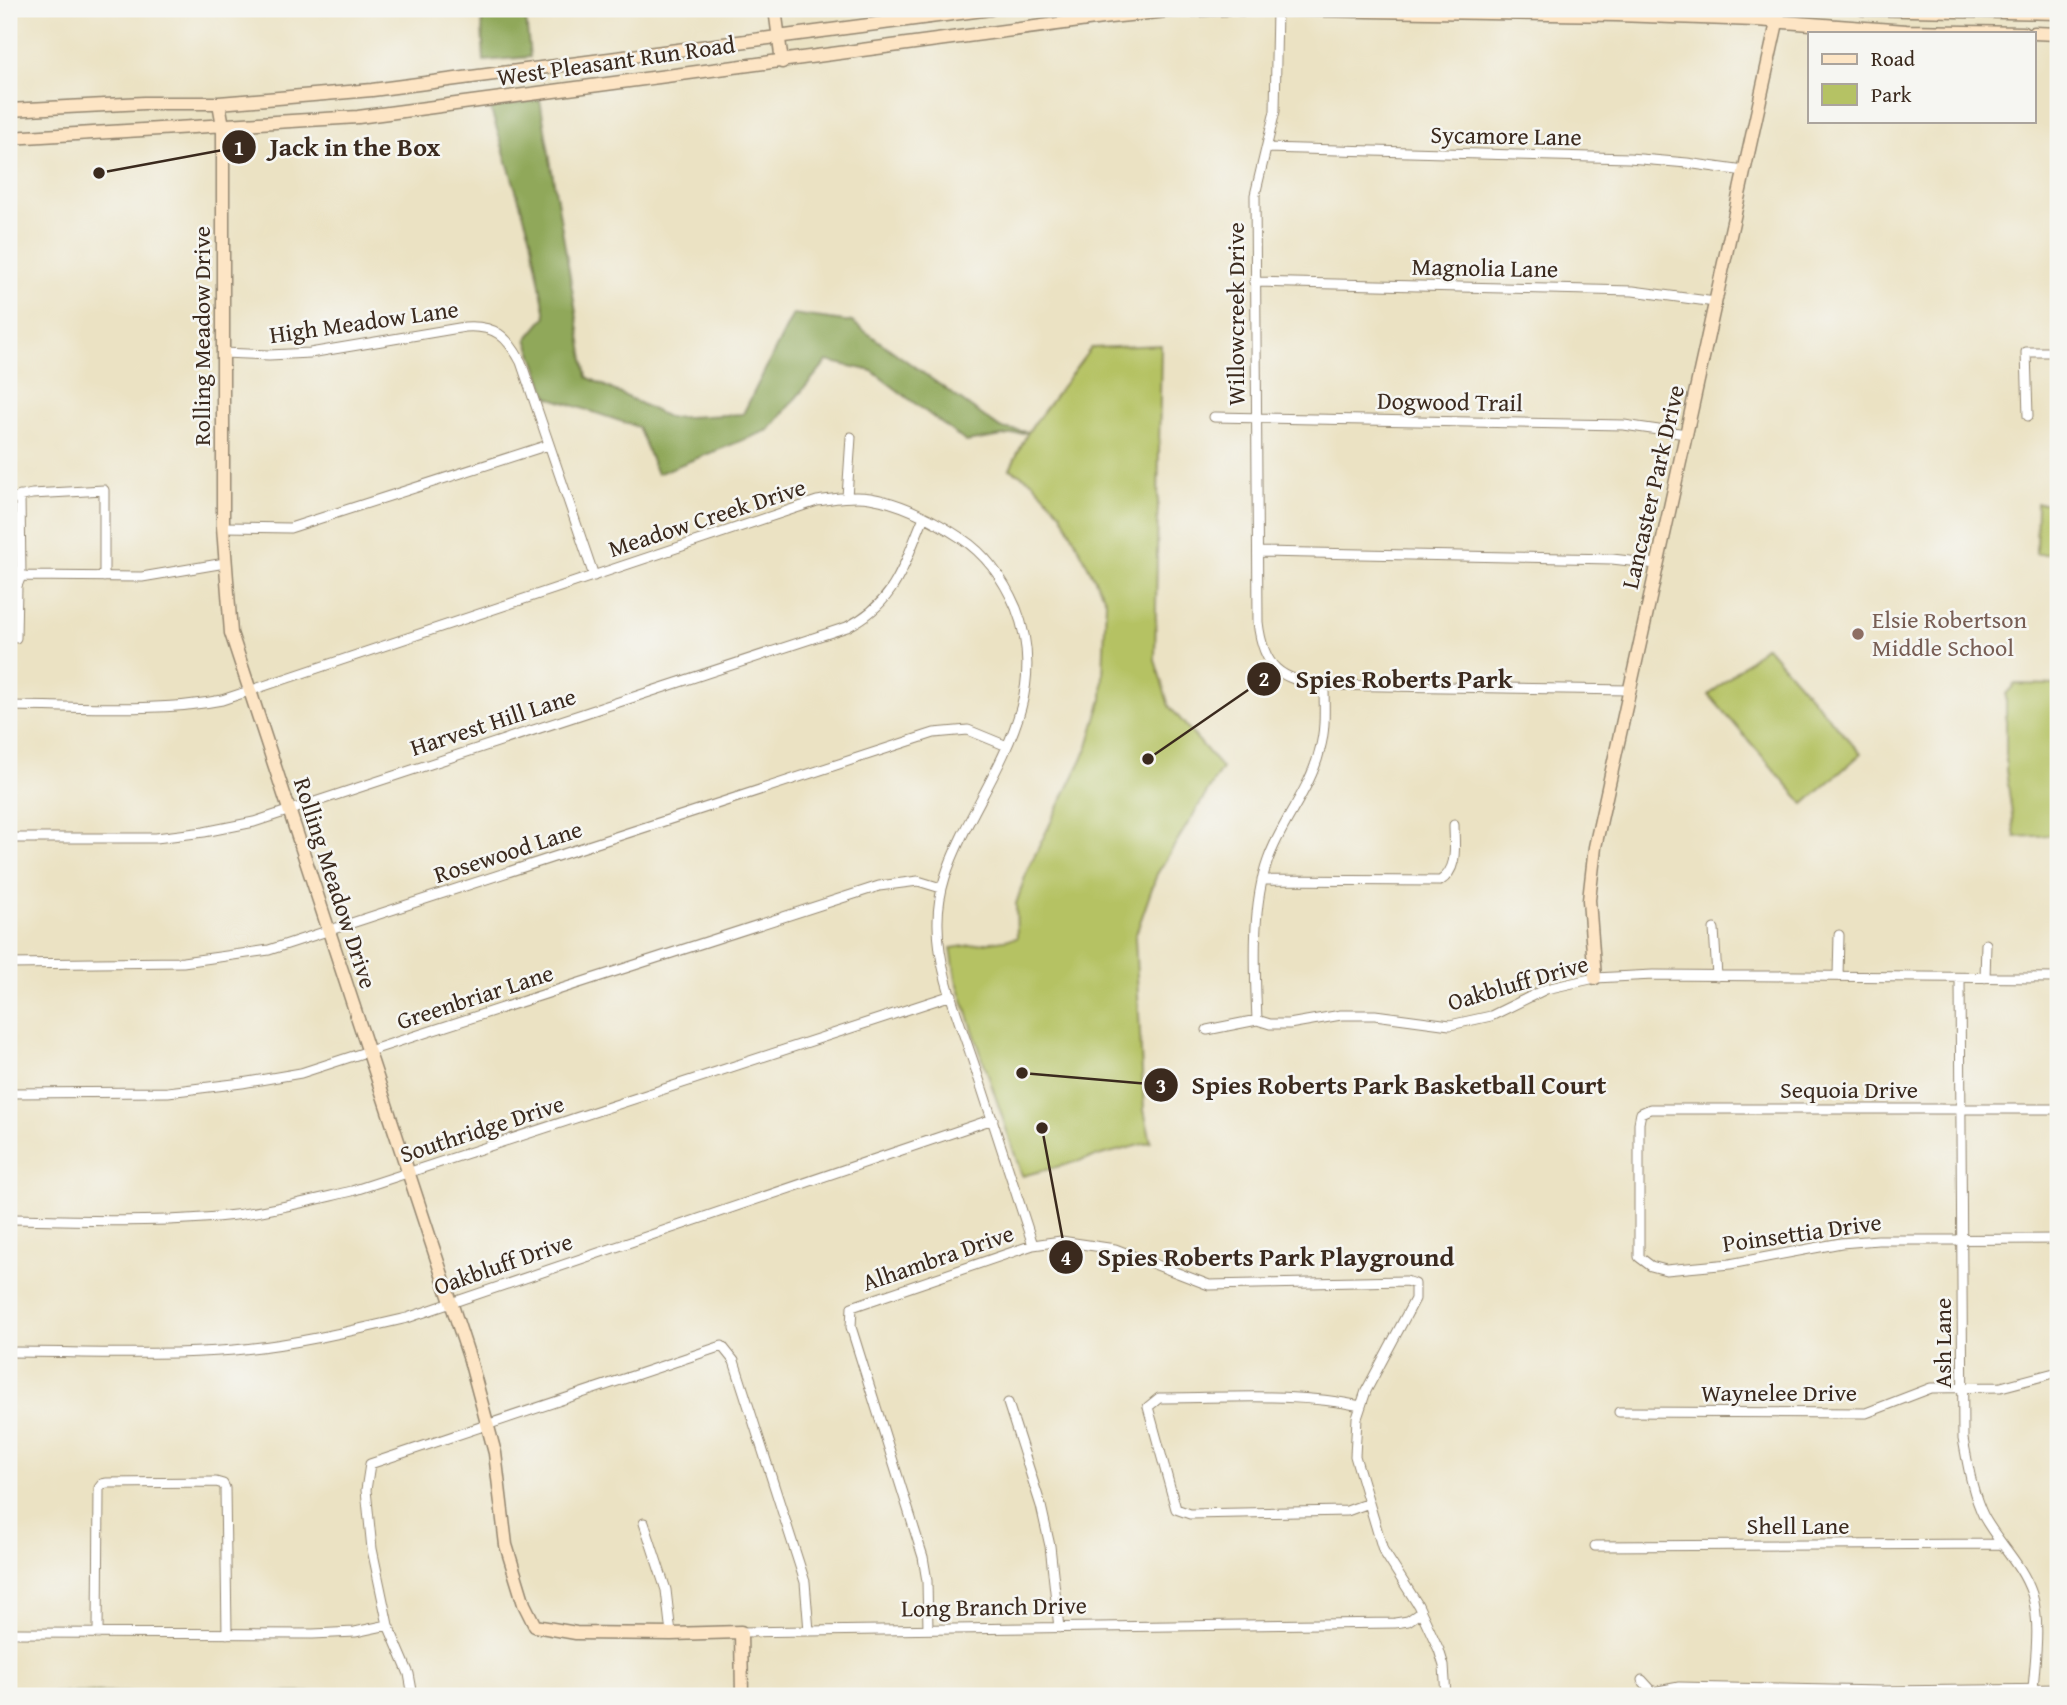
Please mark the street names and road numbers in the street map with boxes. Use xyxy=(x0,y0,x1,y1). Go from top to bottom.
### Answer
street label: West Pleasant Run Road xyxy=(495,26,737,95)
street label: Sycamore Lane xyxy=(1430,117,1582,154)
street label: Willowcreek Drive xyxy=(1218,222,1253,406)
street label: Rolling Meadow Drive xyxy=(184,226,219,446)
street label: Magnolia Lane xyxy=(1411,249,1559,286)
street label: High Meadow Lane xyxy=(267,291,461,352)
street label: Lancaster Park Drive xyxy=(1612,381,1693,592)
street label: Dogwood Trail xyxy=(1377,383,1524,420)
street label: Meadow Creek Drive xyxy=(604,469,810,566)
street label: Harvest Hill Lane xyxy=(406,678,580,765)
street label: Rolling Meadow Drive xyxy=(285,773,386,993)
street label: Rosewood Lane xyxy=(429,811,586,892)
street label: Oakbluff Drive xyxy=(1443,946,1592,1019)
street label: Greenbriar Lane xyxy=(392,955,558,1038)
street label: Sequoia Drive xyxy=(1780,1072,1918,1107)
street label: Southridge Drive xyxy=(395,1086,568,1172)
street label: Poinsettia Drive xyxy=(1720,1204,1884,1261)
street label: Alhambra Drive xyxy=(857,1215,1018,1300)
street label: Oakbluff Drive xyxy=(429,1223,577,1304)
street label: Ash Lane xyxy=(1925,1298,1960,1388)
street label: Waynelee Drive xyxy=(1701,1375,1857,1410)
street label: Shell Lane xyxy=(1747,1508,1850,1543)
street label: Long Branch Drive xyxy=(901,1587,1087,1626)

